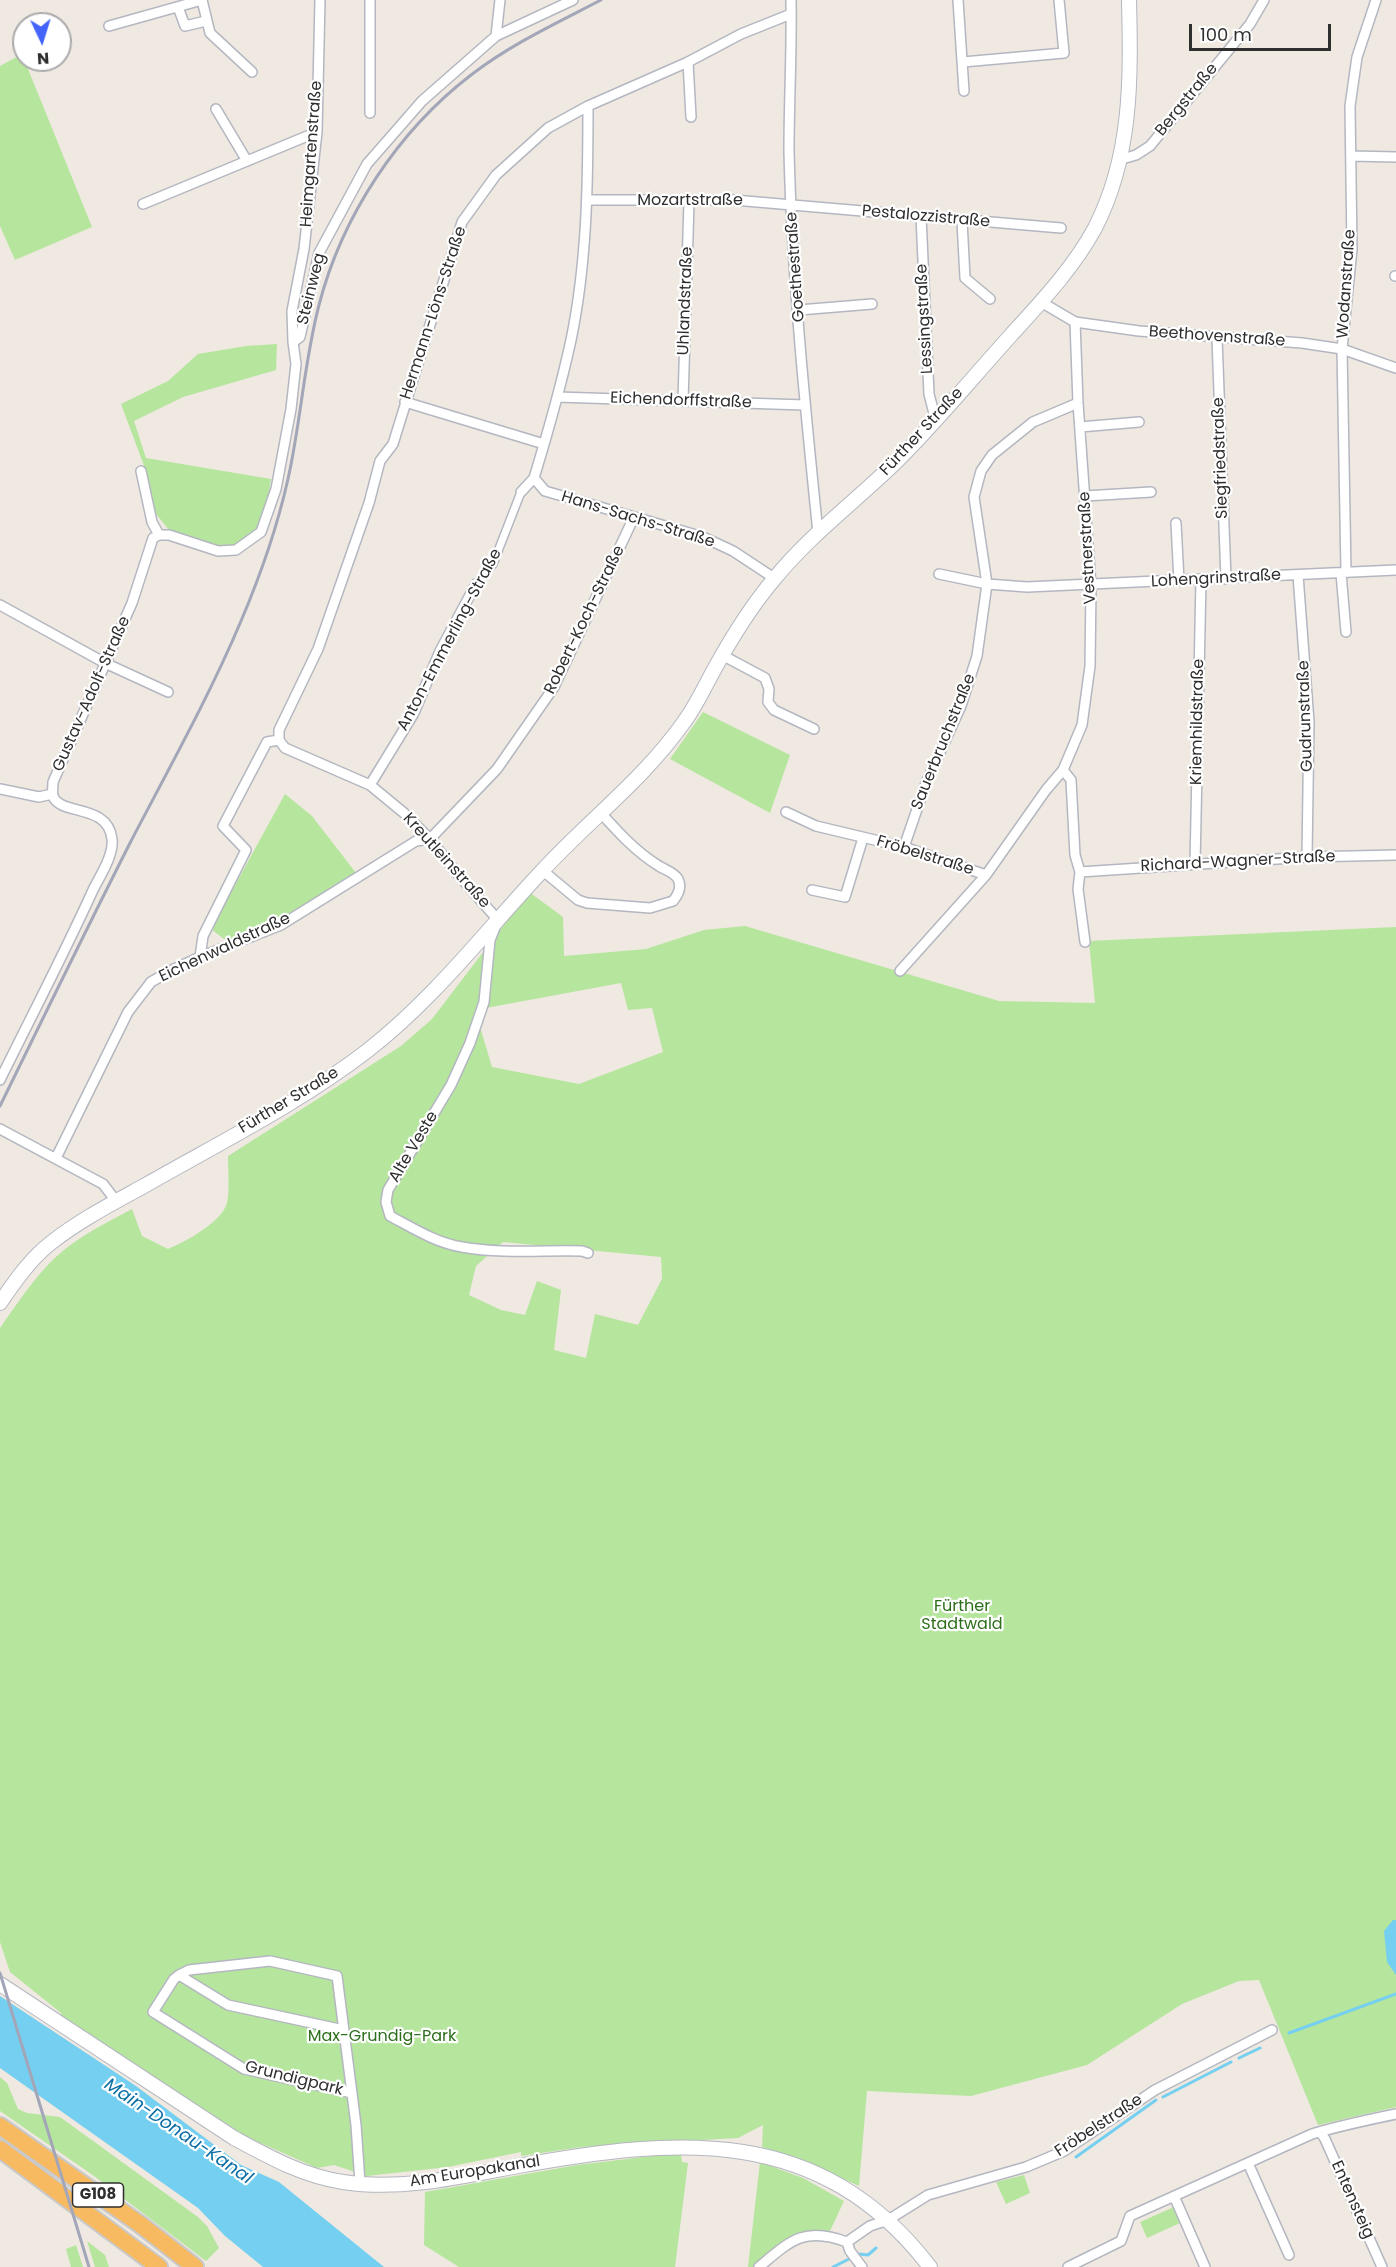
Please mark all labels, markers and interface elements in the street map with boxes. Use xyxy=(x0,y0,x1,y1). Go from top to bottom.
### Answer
north arrow xyxy=(12,12,72,72)
scale bar xyxy=(1192,12,1334,50)
text: 100 m xyxy=(1200,22,1252,47)
text: N xyxy=(36,47,50,70)
street label: Bergstraße xyxy=(1152,60,1222,140)
street label: Heimgartenstraße xyxy=(297,80,327,228)
street label: Mozartstraße xyxy=(637,191,743,211)
street label: Pestalozzistraße xyxy=(861,202,991,232)
street label: Goethestraße xyxy=(783,211,809,323)
street label: Hermann-Löns-Straße xyxy=(397,224,471,402)
street label: Wodanstraße xyxy=(1334,229,1360,339)
street label: Uhlandstraße xyxy=(675,246,697,356)
street label: Steinweg xyxy=(294,251,330,327)
street label: Lessingstraße xyxy=(913,263,937,375)
street label: Beethovenstraße xyxy=(1148,323,1286,351)
street label: Fürther Straße xyxy=(876,384,968,480)
street label: Eichendorffstraße xyxy=(610,389,752,413)
street label: Siegfriedstraße xyxy=(1209,397,1233,519)
street label: Hans-Sachs-Straße xyxy=(559,488,717,552)
street label: Vestnerstraße xyxy=(1075,491,1101,605)
street label: Robert-Koch-Straße xyxy=(541,543,629,697)
street label: Anton-Emmerling-Straße xyxy=(394,546,506,734)
street label: Lohengrinstraße xyxy=(1150,566,1282,592)
street label: Gustav-Adolf-Straße xyxy=(49,613,135,775)
street label: Kriemhildstraße xyxy=(1187,659,1209,785)
street label: Gudrunstraße xyxy=(1294,660,1318,772)
street label: Sauerbruchstraße xyxy=(908,671,980,813)
street label: Kreutleinstraße xyxy=(398,809,494,913)
street label: Fröbelstraße xyxy=(874,832,976,880)
street label: Richard-Wagner-Straße xyxy=(1140,847,1336,877)
street label: Eichenwaldstraße xyxy=(156,909,294,987)
street label: Fürther Straße xyxy=(235,1064,343,1138)
street label: Alte Veste xyxy=(385,1108,443,1186)
park label: Fürther Stadtwald xyxy=(921,1597,1003,1635)
park label: Max-Grundig-Park xyxy=(308,2027,456,2047)
street label: Grundigpark xyxy=(243,2058,345,2100)
water label: Main-Donau-Kanal xyxy=(100,2074,256,2190)
street label: Fröbelstraße xyxy=(1052,2091,1146,2161)
street label: Am Europakanal xyxy=(408,2152,542,2192)
street label: Entensteig xyxy=(1326,2158,1378,2242)
road number: G108 xyxy=(72,2183,124,2207)

